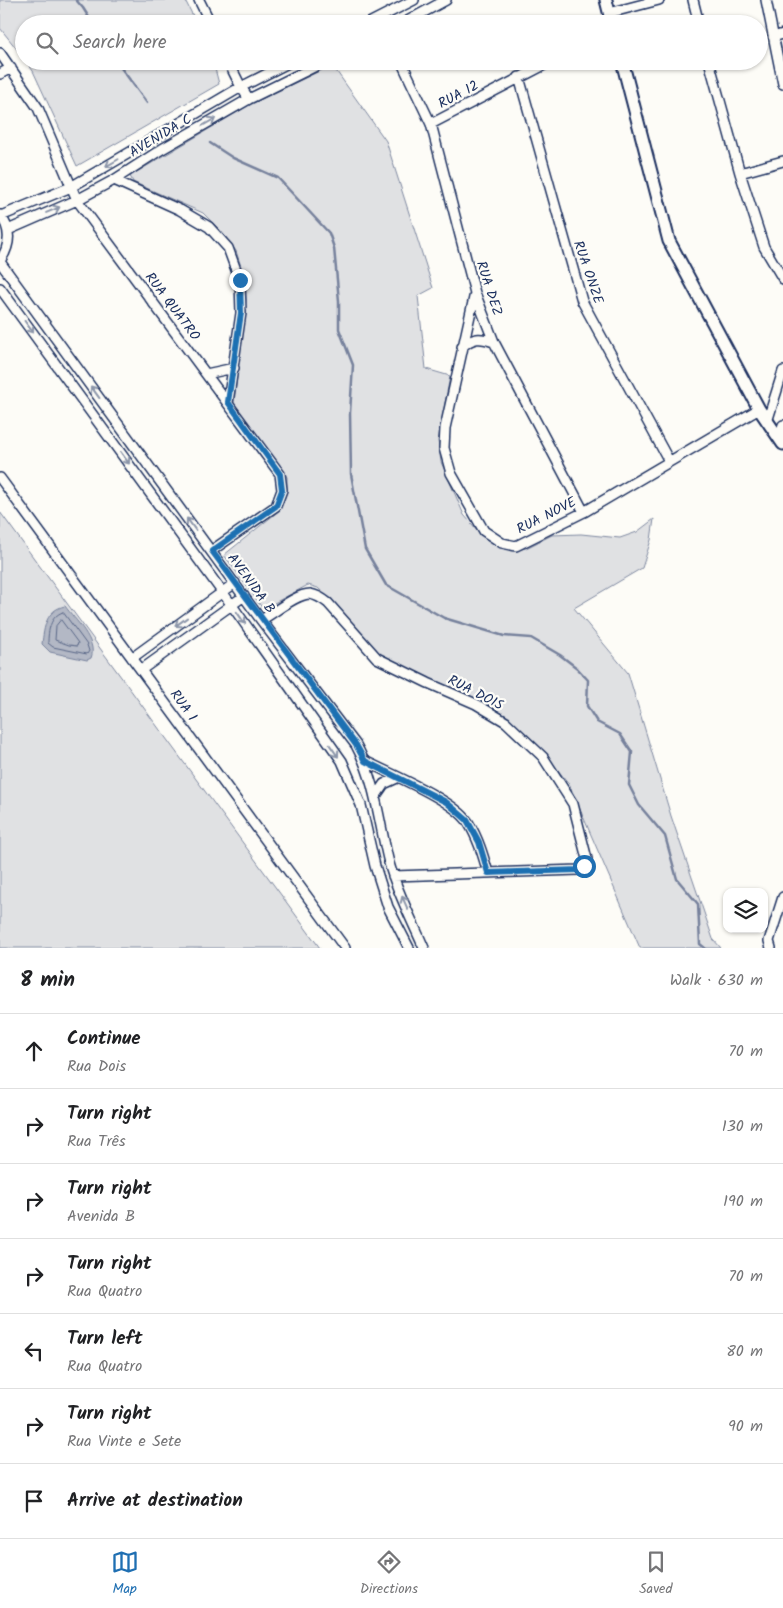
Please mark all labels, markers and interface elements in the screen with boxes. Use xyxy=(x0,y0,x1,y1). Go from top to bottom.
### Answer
search box xyxy=(15,15,768,70)
text: Search here xyxy=(73,28,167,58)
icon: search xyxy=(33,29,61,57)
street label: RUA 12 xyxy=(434,75,483,115)
street label: AVENIDA C xyxy=(125,109,196,163)
one-way arrow xyxy=(201,116,216,126)
one-way arrow xyxy=(106,158,120,168)
one-way arrow xyxy=(45,205,60,215)
street label: RUA ONZE xyxy=(567,238,609,308)
street label: RUA DEZ xyxy=(470,258,508,319)
street label: RUA QUATRO xyxy=(139,268,206,346)
route end xyxy=(229,269,252,292)
one-way arrow xyxy=(24,320,34,334)
one-way arrow xyxy=(90,386,101,399)
one-way arrow xyxy=(120,451,130,465)
street label: RUA NOVE xyxy=(513,491,581,540)
one-way arrow xyxy=(186,517,196,531)
street label: AVENIDA B xyxy=(222,549,281,618)
one-way arrow xyxy=(236,611,246,625)
one-way arrow xyxy=(175,617,188,628)
street label: RUA DOIS xyxy=(444,669,508,717)
street label: RUA 1 xyxy=(164,685,202,726)
one-way arrow xyxy=(329,744,340,757)
route start xyxy=(573,855,596,878)
map controls xyxy=(723,888,768,933)
button: layers xyxy=(723,888,768,933)
one-way arrow xyxy=(399,896,409,911)
text: 8 min xyxy=(20,964,75,997)
text: Walk · 630 m xyxy=(670,968,763,993)
text: Continue xyxy=(67,1024,140,1054)
icon: ahead xyxy=(20,1037,48,1065)
text: 70 m xyxy=(728,1039,763,1064)
text: Rua Dois xyxy=(67,1054,126,1079)
text: Turn right xyxy=(67,1099,152,1129)
icon: right xyxy=(20,1112,48,1140)
text: 130 m xyxy=(722,1114,763,1139)
text: Rua Três xyxy=(67,1129,126,1154)
text: Turn right xyxy=(67,1174,152,1204)
icon: right xyxy=(20,1187,48,1215)
text: 190 m xyxy=(723,1189,763,1214)
text: Avenida B xyxy=(67,1204,135,1229)
text: Turn right xyxy=(67,1249,152,1279)
icon: right xyxy=(20,1262,48,1290)
text: 70 m xyxy=(728,1264,763,1289)
text: Rua Quatro xyxy=(67,1279,142,1304)
text: Turn left xyxy=(67,1324,142,1354)
icon: left xyxy=(20,1337,48,1365)
text: 80 m xyxy=(726,1339,763,1364)
text: Rua Quatro xyxy=(67,1354,142,1379)
text: Turn right xyxy=(67,1399,152,1429)
icon: right xyxy=(20,1412,48,1440)
text: 90 m xyxy=(728,1414,763,1439)
text: Rua Vinte e Sete xyxy=(67,1429,181,1454)
text: Arrive at destination xyxy=(67,1486,243,1516)
icon: arrive xyxy=(20,1487,48,1515)
tab: Map xyxy=(111,1548,139,1600)
tab: Directions xyxy=(360,1548,418,1600)
tab: Saved xyxy=(639,1548,672,1600)

